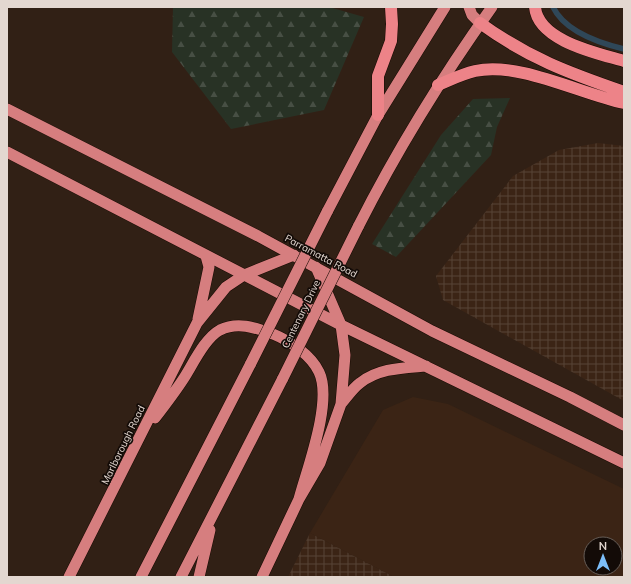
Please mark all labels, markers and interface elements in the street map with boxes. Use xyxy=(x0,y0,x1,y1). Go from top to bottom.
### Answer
street label: Parramatta Road xyxy=(283,231,359,281)
street label: Centenary Drive xyxy=(279,278,323,350)
street label: Marlborough Road xyxy=(98,403,148,487)
north arrow xyxy=(583,536,623,576)
text: N xyxy=(599,539,607,553)

